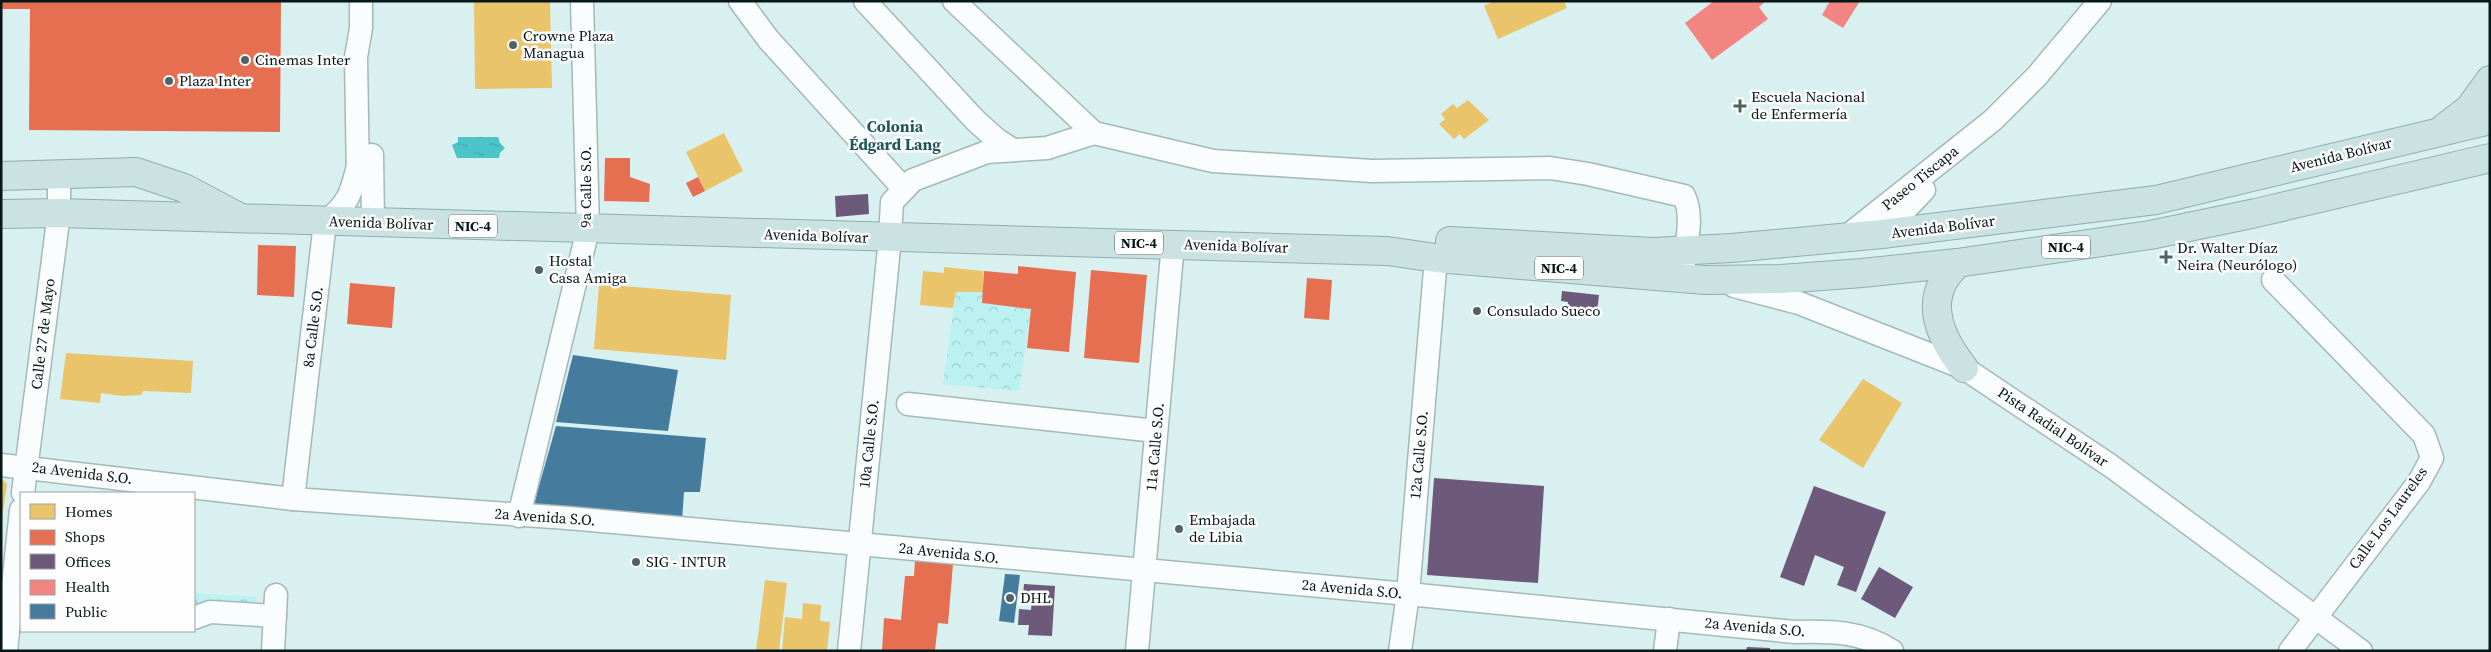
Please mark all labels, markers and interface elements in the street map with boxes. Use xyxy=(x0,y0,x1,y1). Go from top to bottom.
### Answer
place label: Crowne Plaza Managua xyxy=(523,25,614,63)
marker: Crowne Plaza Managua xyxy=(507,39,519,51)
place label: Cinemas Inter xyxy=(255,49,351,70)
marker: Cinemas Inter xyxy=(239,54,251,66)
place label: Plaza Inter xyxy=(179,70,252,91)
marker: Plaza Inter xyxy=(163,75,175,87)
place label: Escuela Nacional de Enfermería xyxy=(1751,86,1866,124)
marker: Escuela Nacional de Enfermería xyxy=(1733,99,1747,113)
district label: Colonia Édgard Lang xyxy=(849,115,941,155)
street label: Avenida Bolívar xyxy=(2288,132,2395,177)
street label: Paseo Tiscapa xyxy=(1877,140,1963,215)
street label: 9a Calle S.O. xyxy=(575,146,596,228)
street label: Avenida Bolívar xyxy=(328,210,434,235)
street label: Avenida Bolívar xyxy=(1890,210,1997,243)
road number: NIC-4 xyxy=(449,215,497,238)
street label: Avenida Bolívar xyxy=(763,223,869,248)
road number: NIC-4 xyxy=(1115,232,1163,254)
street label: Avenida Bolívar xyxy=(1183,233,1289,258)
road number: NIC-4 xyxy=(2042,236,2090,258)
place label: Dr. Walter Díaz Neira (Neurólogo) xyxy=(2177,237,2297,275)
place label: Hostal Casa Amiga xyxy=(549,250,627,288)
marker: Dr. Walter Díaz Neira (Neurólogo) xyxy=(2159,250,2173,264)
road number: NIC-4 xyxy=(1535,256,1583,280)
marker: Hostal Casa Amiga xyxy=(533,264,545,276)
street label: Calle 27 de Mayo xyxy=(25,277,60,391)
street label: 8a Calle S.O. xyxy=(297,285,328,369)
place label: Consulado Sueco xyxy=(1487,300,1601,321)
marker: Consulado Sueco xyxy=(1471,305,1483,317)
street label: Pista Radial Bolívar xyxy=(1994,382,2113,472)
street label: 10a Calle S.O. xyxy=(853,399,884,489)
street label: 11a Calle S.O. xyxy=(1140,402,1169,492)
street label: 12a Calle S.O. xyxy=(1404,410,1433,500)
street label: 2a Avenida S.O. xyxy=(31,456,134,489)
street label: Calle Los Laureles xyxy=(2343,462,2432,573)
legend xyxy=(20,492,195,632)
text: Homes xyxy=(65,501,112,522)
street label: 2a Avenida S.O. xyxy=(494,502,596,531)
place label: Embajada de Libia xyxy=(1189,509,1256,547)
marker: Embajada de Libia xyxy=(1173,523,1185,535)
text: Shops xyxy=(65,526,105,547)
street label: 2a Avenida S.O. xyxy=(898,537,1000,568)
text: Offices xyxy=(65,551,111,572)
place label: SIG - INTUR xyxy=(646,551,727,572)
marker: SIG - INTUR xyxy=(630,556,642,568)
street label: 2a Avenida S.O. xyxy=(1301,574,1403,603)
text: Health xyxy=(65,576,110,597)
place label: DHL xyxy=(1020,587,1051,608)
marker: DHL xyxy=(1004,592,1016,604)
text: Public xyxy=(65,601,107,622)
street label: 2a Avenida S.O. xyxy=(1704,612,1806,641)

